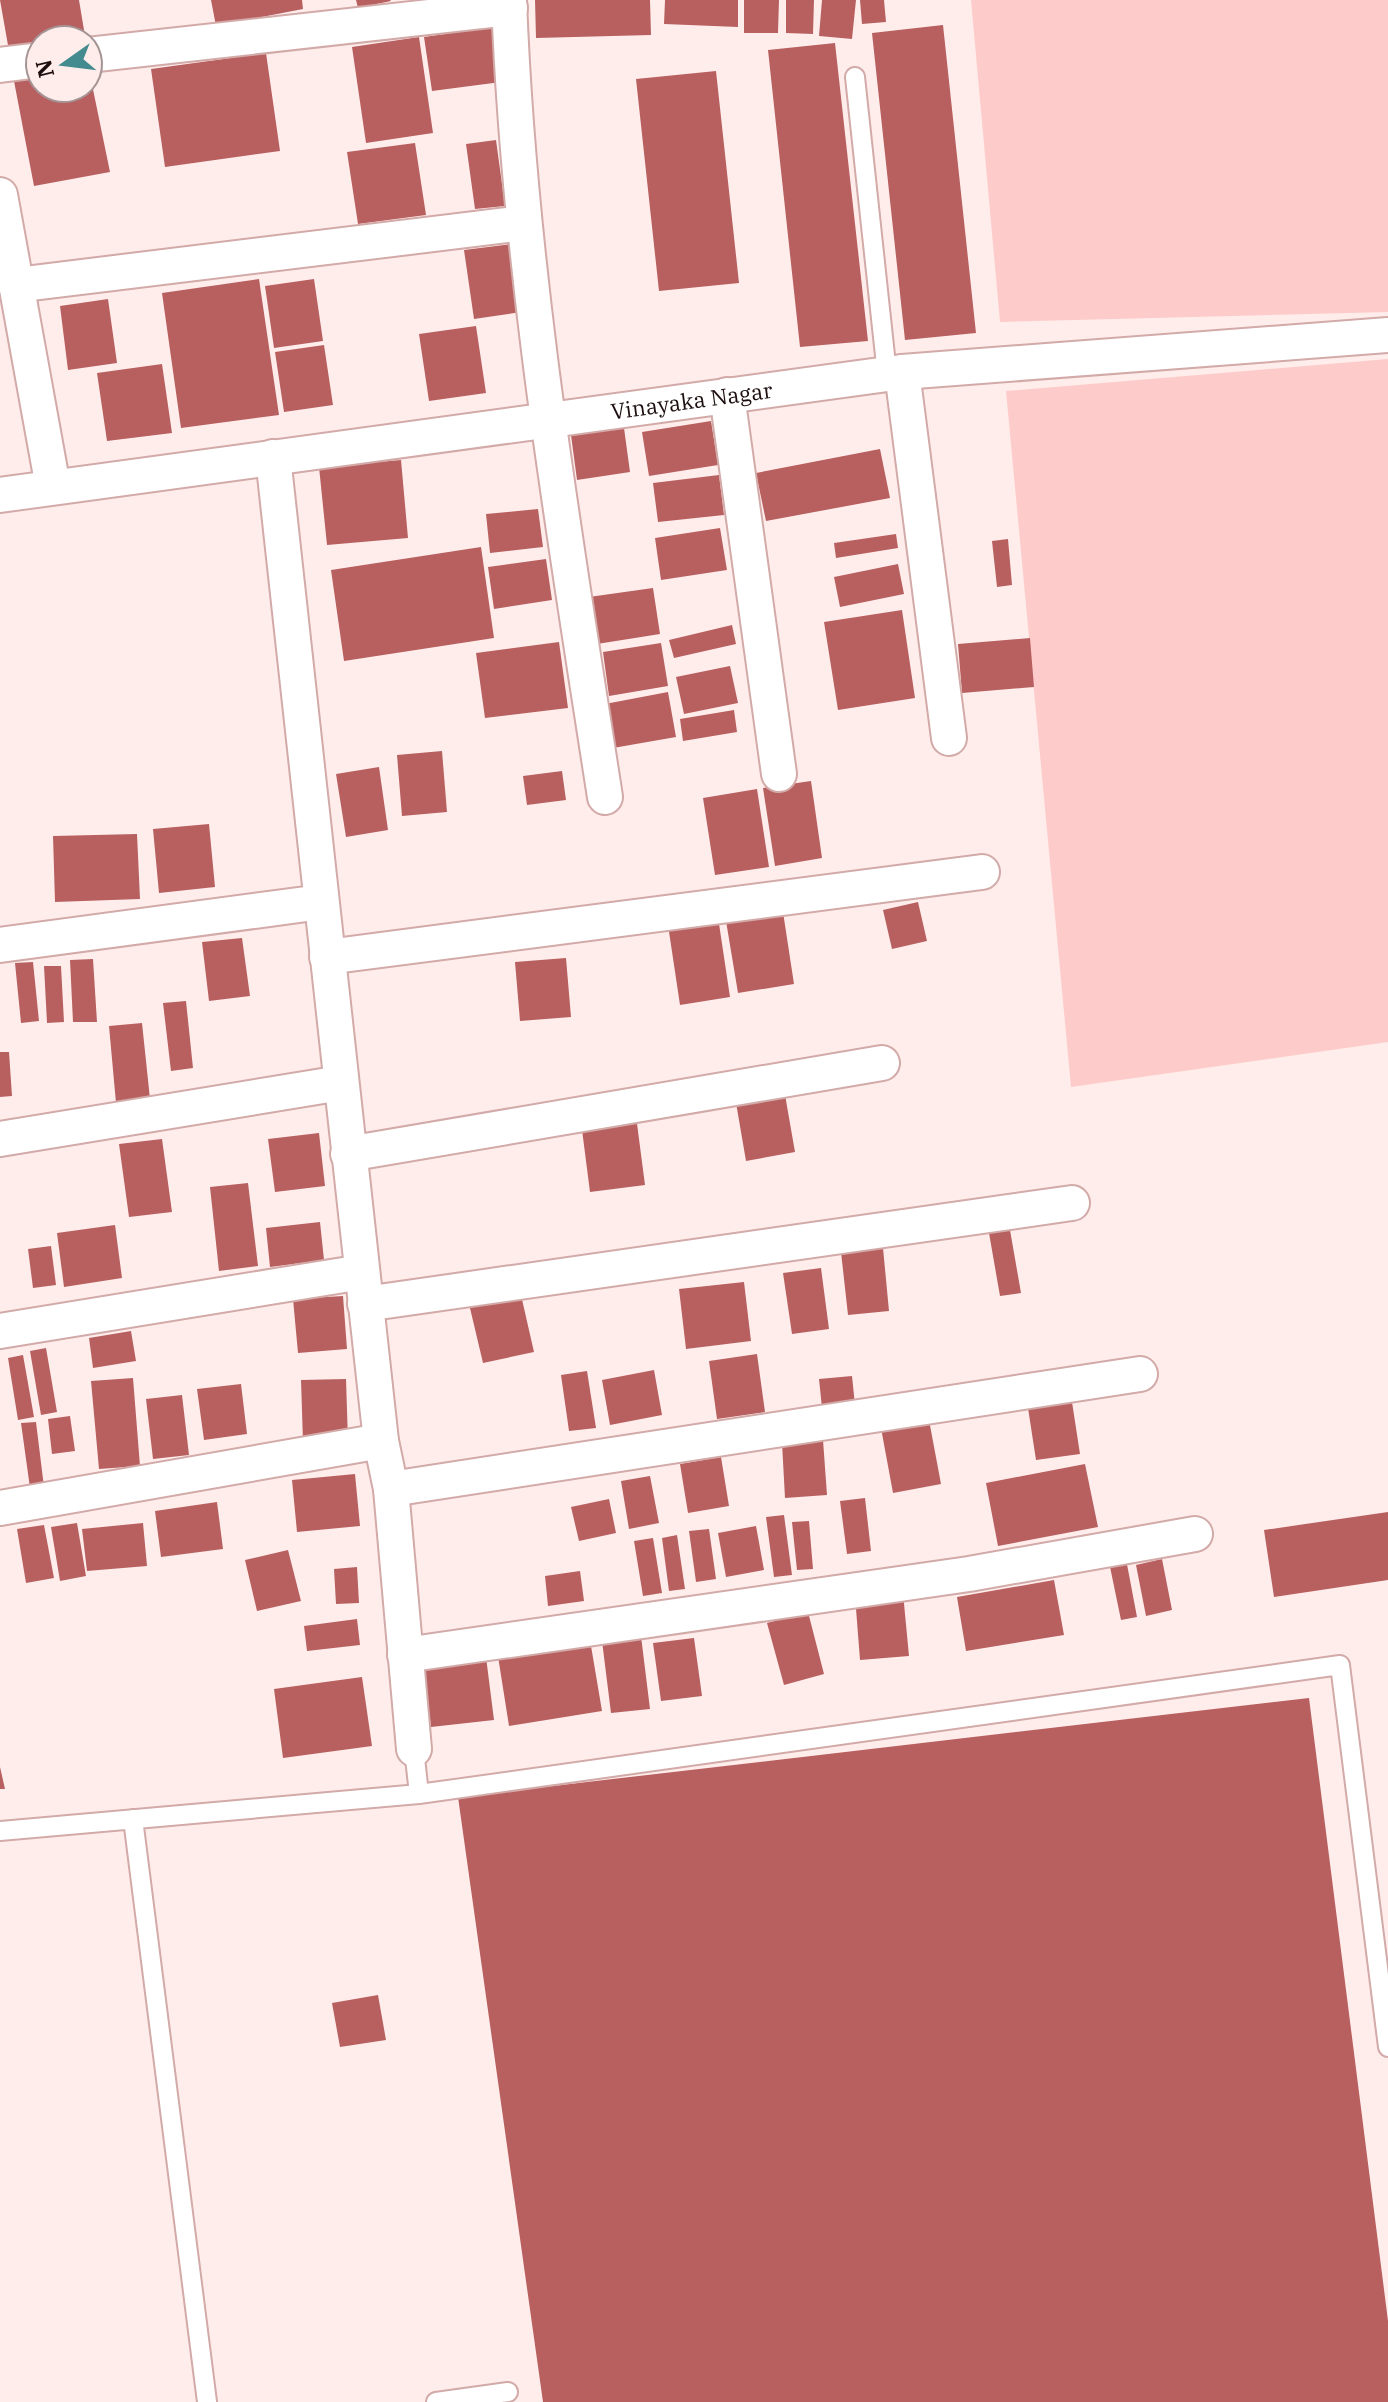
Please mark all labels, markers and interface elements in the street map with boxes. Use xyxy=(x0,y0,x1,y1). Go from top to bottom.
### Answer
north arrow xyxy=(24,24,104,104)
text: N xyxy=(28,57,60,81)
street label: Vinayaka Nagar xyxy=(609,375,775,426)

